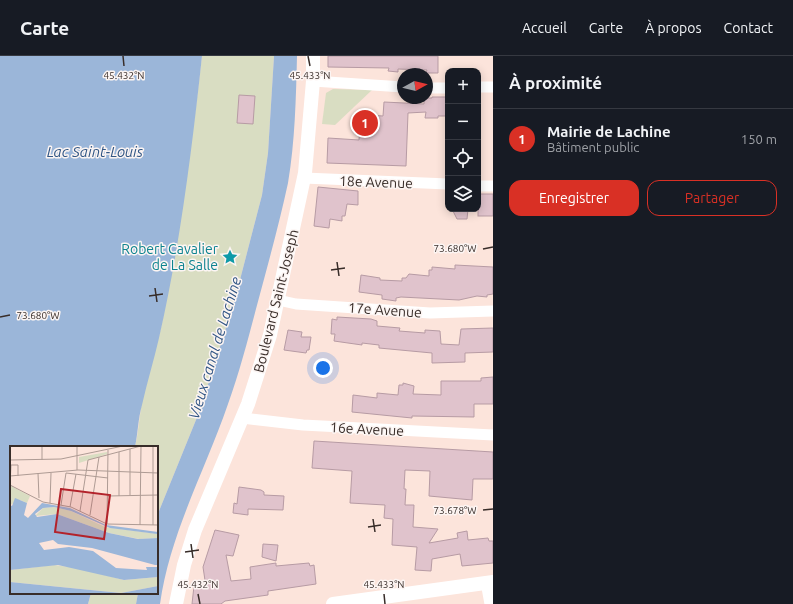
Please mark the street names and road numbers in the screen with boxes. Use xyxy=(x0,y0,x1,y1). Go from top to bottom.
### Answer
street label: 18e Avenue xyxy=(339,173,413,191)
street label: Boulevard Saint-Joseph xyxy=(250,228,302,374)
street label: 17e Avenue xyxy=(348,299,422,321)
street label: 16e Avenue xyxy=(330,419,404,439)

